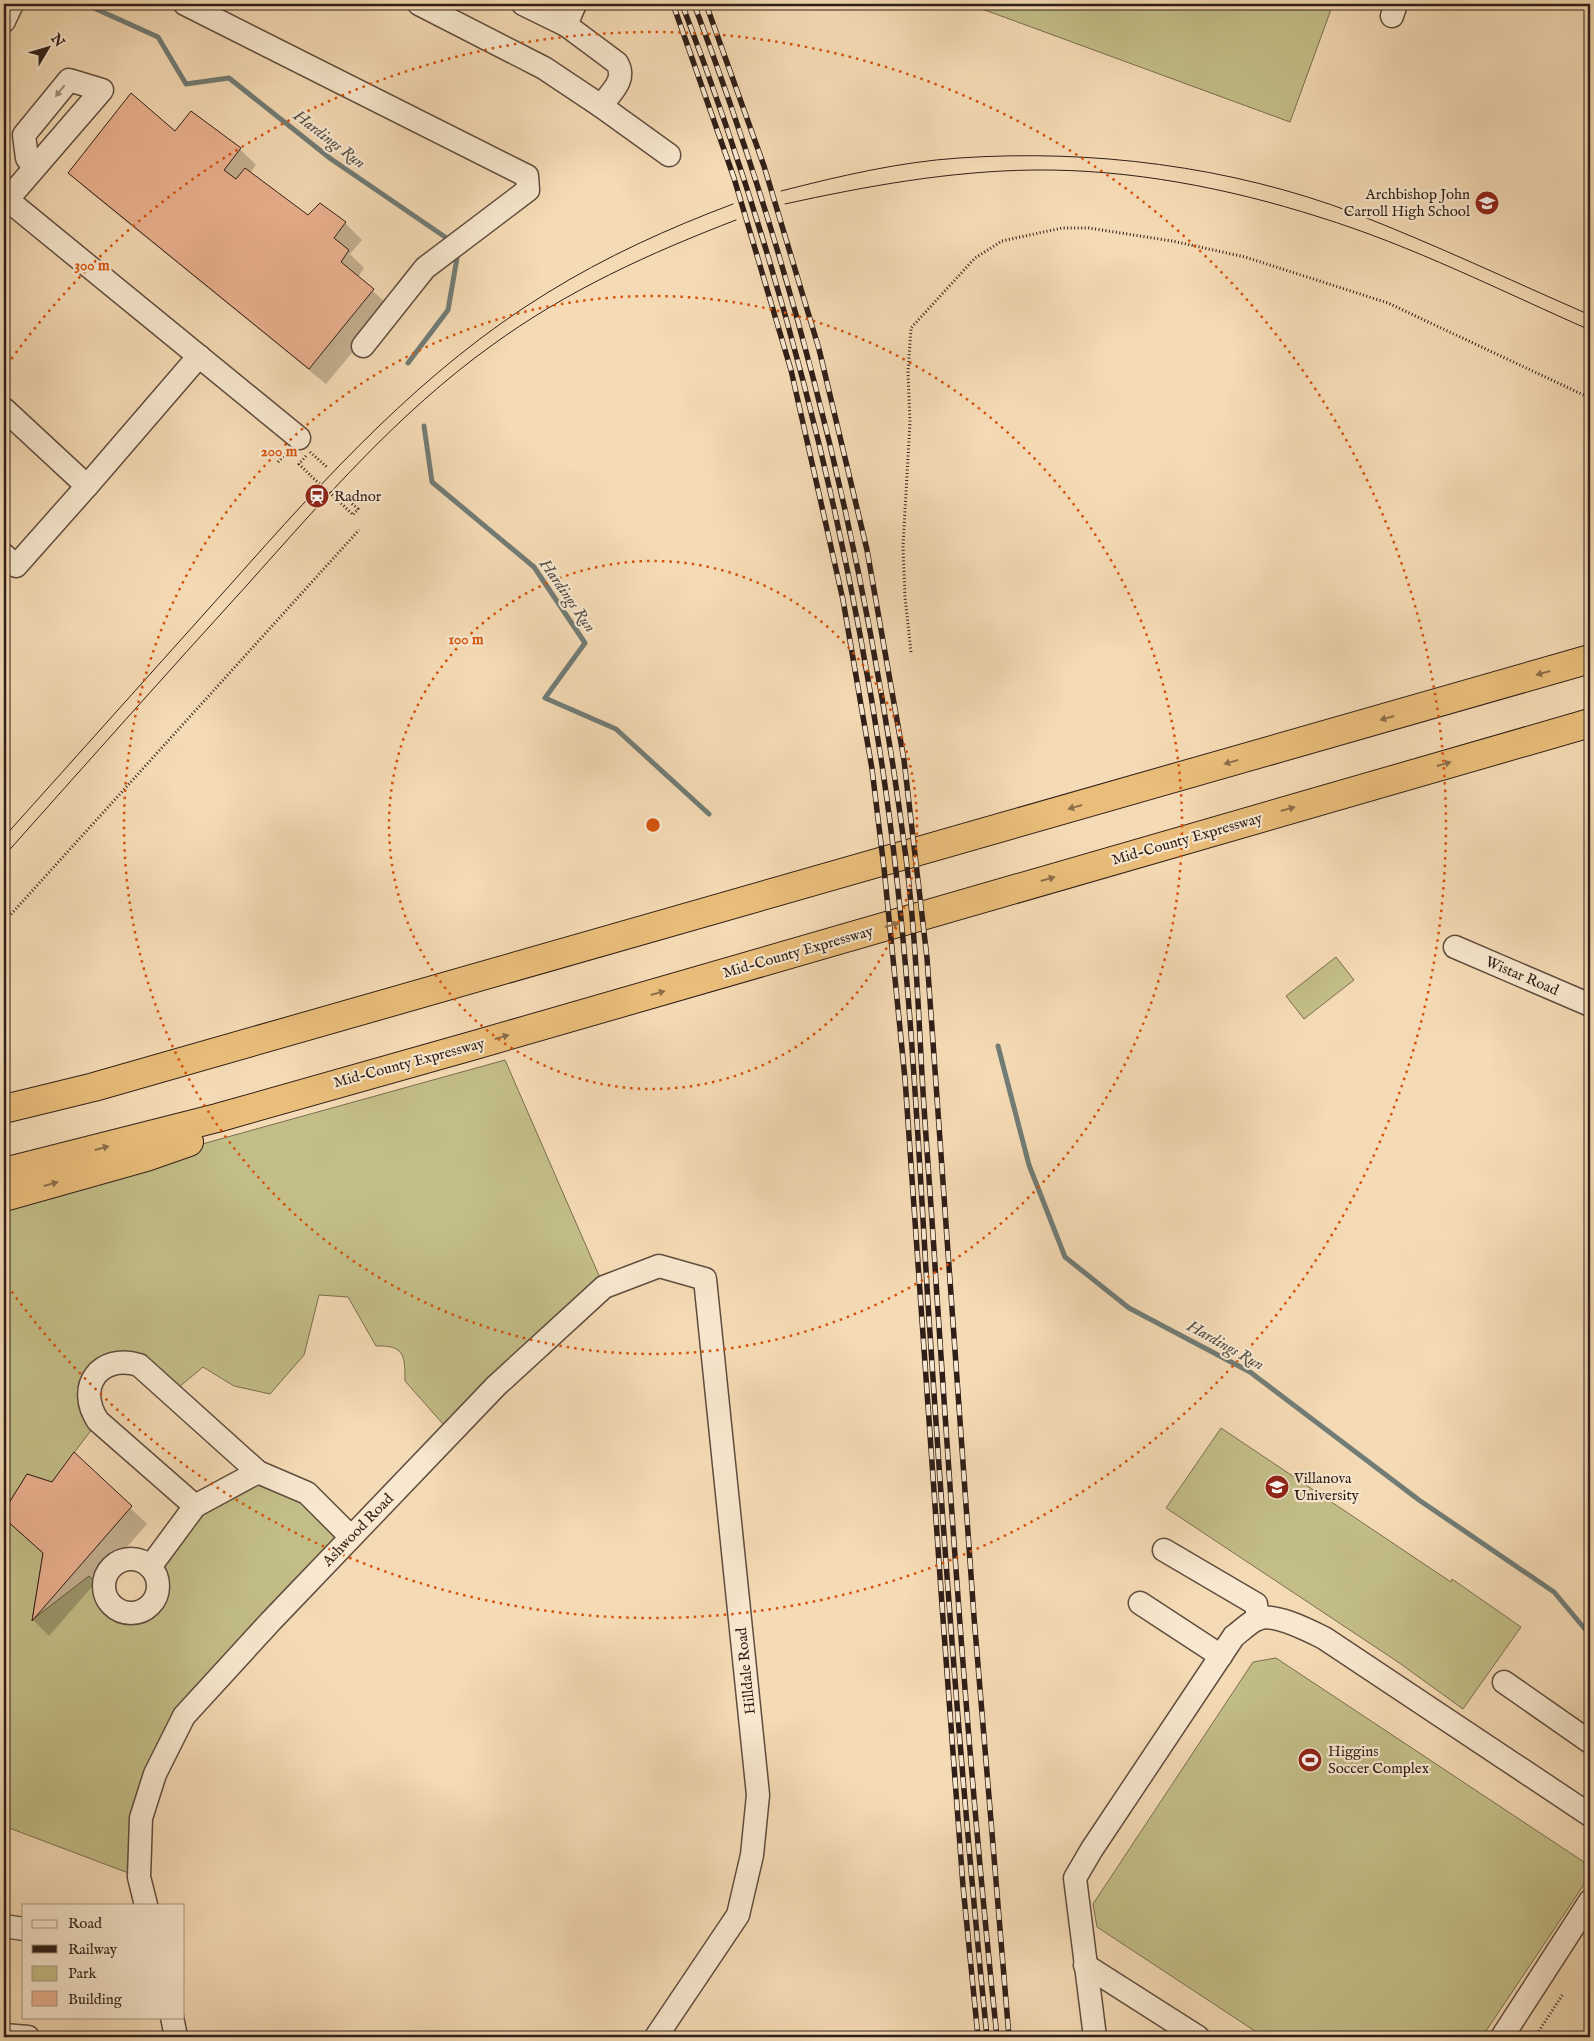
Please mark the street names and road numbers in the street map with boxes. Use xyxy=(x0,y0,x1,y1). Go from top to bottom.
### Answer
street label: Mid-County Expressway xyxy=(1110,808,1265,870)
street label: Mid-County Expressway xyxy=(721,921,876,983)
street label: Wistar Road xyxy=(1482,952,1562,1000)
street label: Mid-County Expressway xyxy=(331,1034,487,1092)
street label: Ashwood Road xyxy=(318,1489,398,1571)
street label: Hilldale Road xyxy=(732,1625,760,1716)

